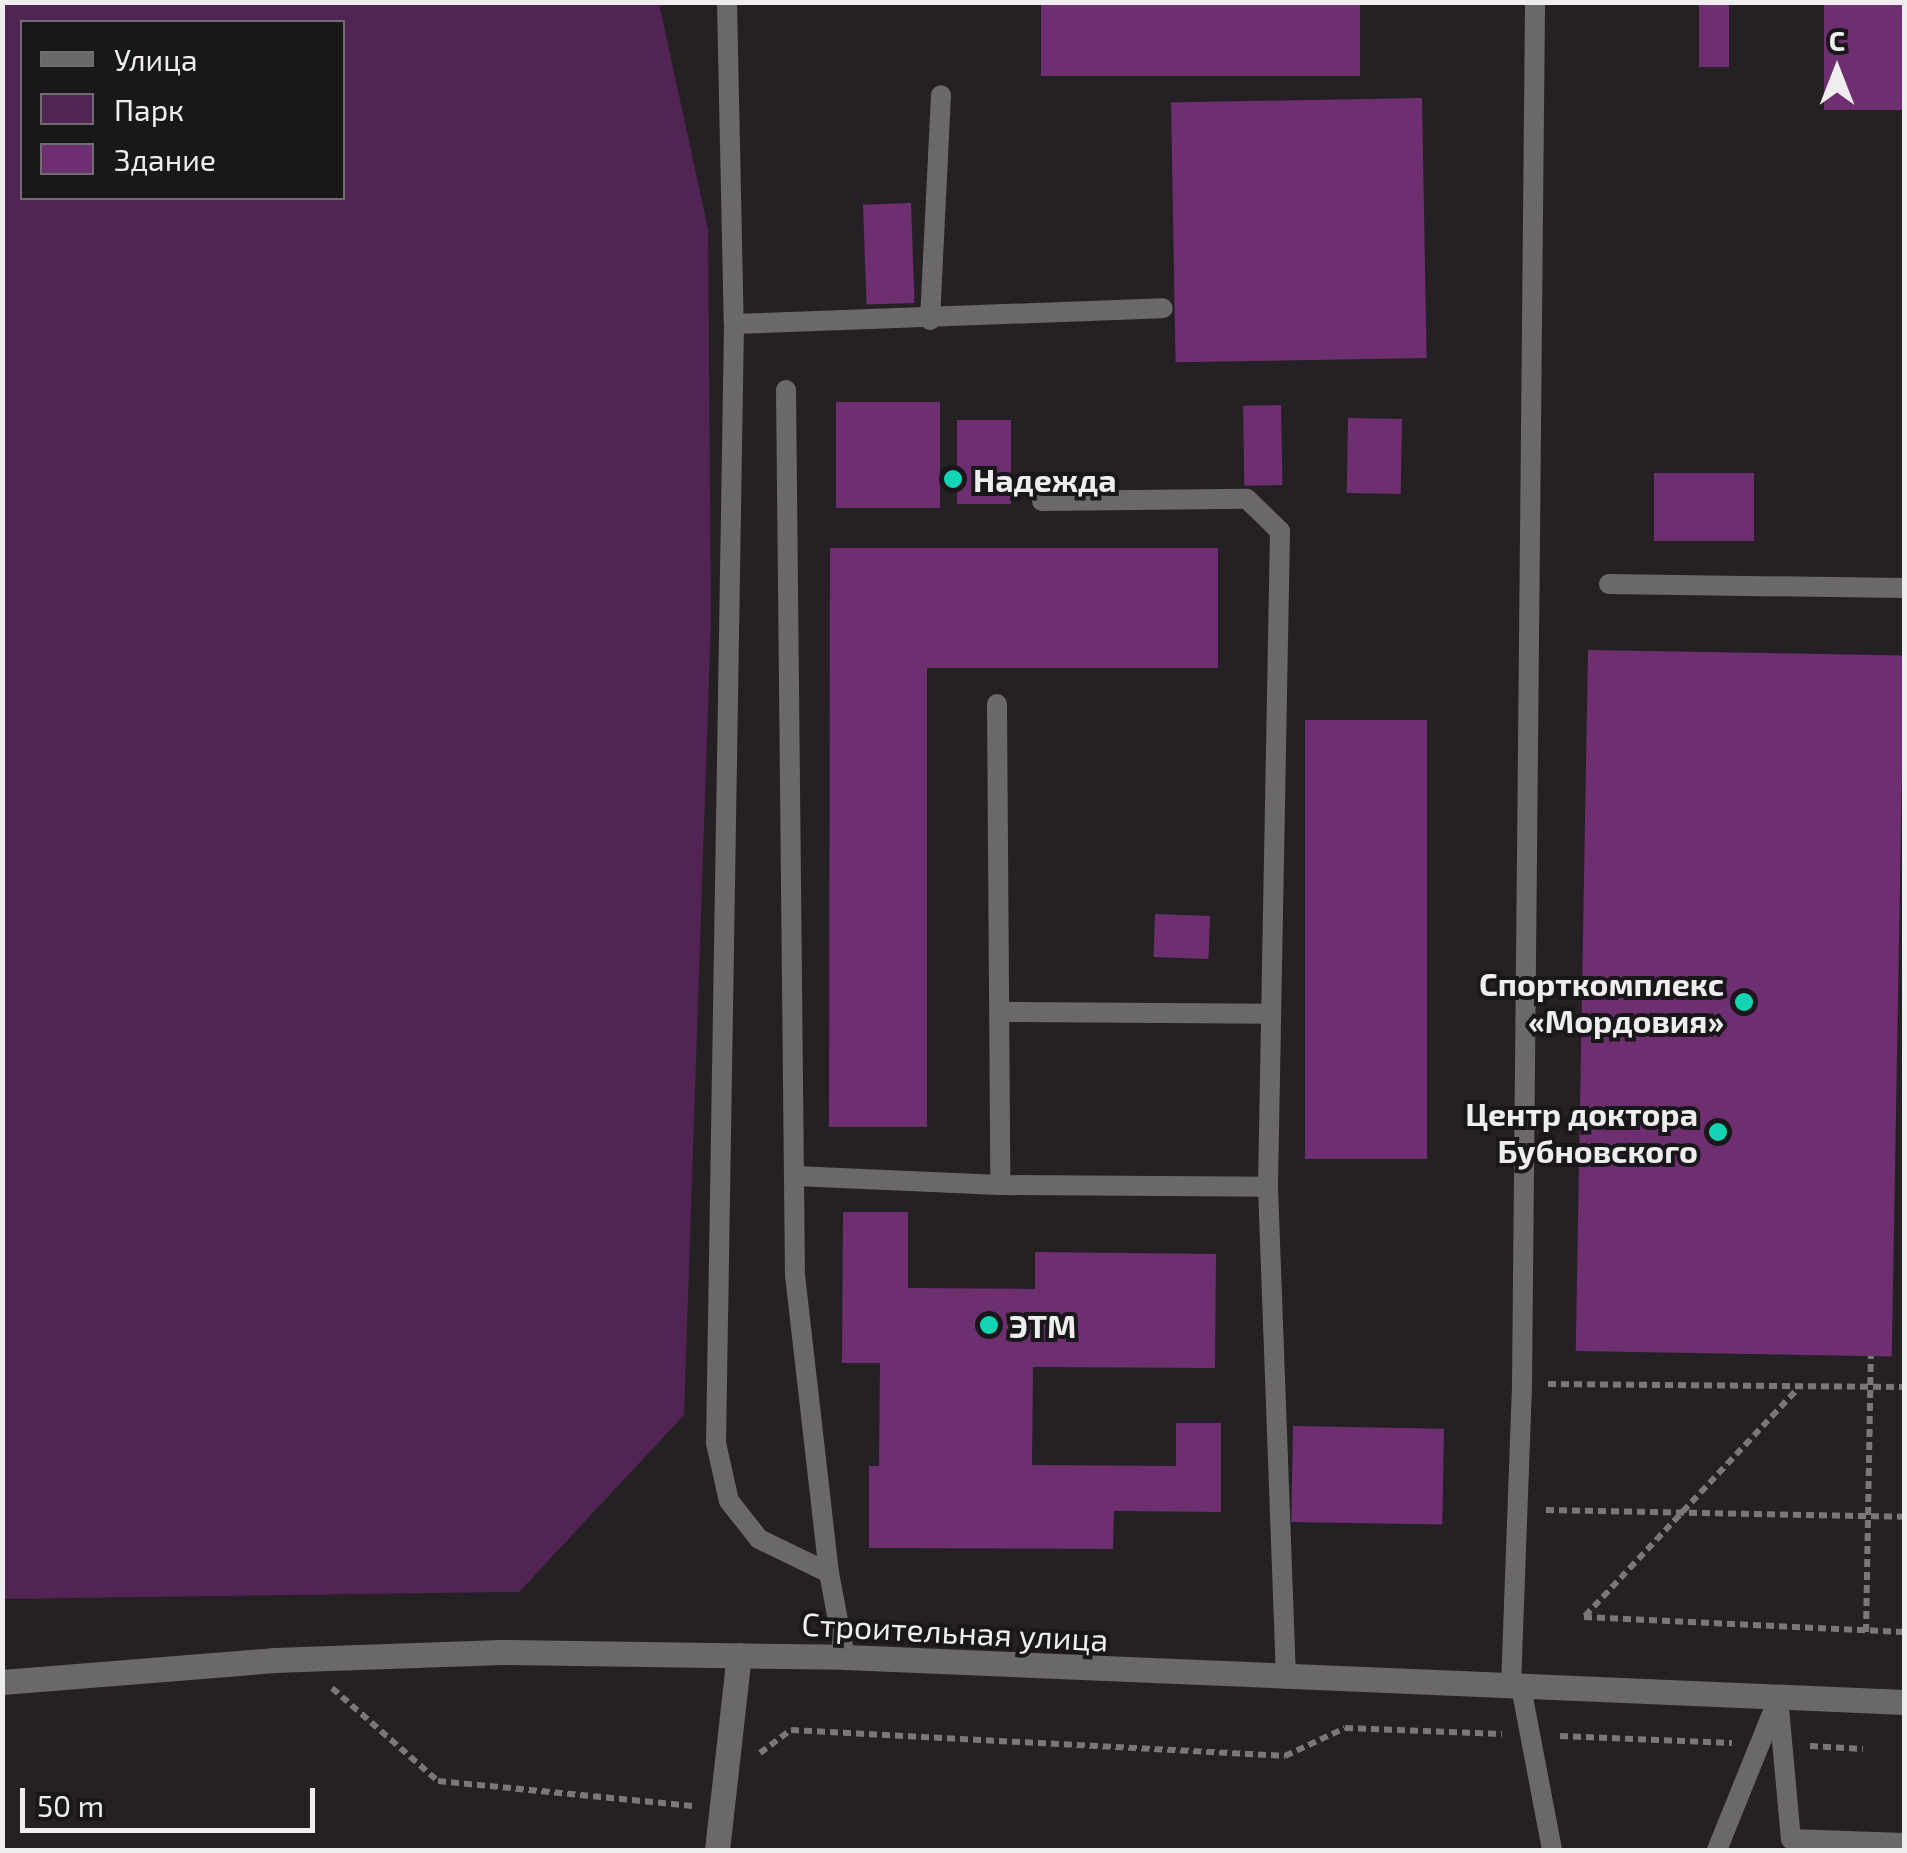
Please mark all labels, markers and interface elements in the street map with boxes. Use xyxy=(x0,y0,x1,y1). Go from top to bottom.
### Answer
legend xyxy=(20,20,345,200)
north arrow xyxy=(1787,20,1887,120)
text: С xyxy=(1829,23,1845,57)
text: Улица xyxy=(114,41,198,77)
text: Парк xyxy=(114,91,184,127)
text: Здание xyxy=(114,141,216,177)
place label: Надежда xyxy=(973,460,1116,498)
marker: Надежда xyxy=(942,468,964,490)
place label: Спорткомплекс «Мордовия» xyxy=(1479,965,1724,1040)
marker: Спорткомплекс «Мордовия» xyxy=(1733,991,1755,1013)
place label: Центр доктора Бубновского xyxy=(1465,1095,1698,1170)
marker: Центр доктора Бубновского xyxy=(1707,1121,1729,1143)
place label: ЭТМ xyxy=(1009,1306,1076,1344)
marker: ЭТМ xyxy=(978,1314,1000,1336)
street label: Строительная улица xyxy=(801,1604,1109,1658)
scale bar xyxy=(25,1768,320,1830)
text: 50 m xyxy=(37,1787,104,1823)

